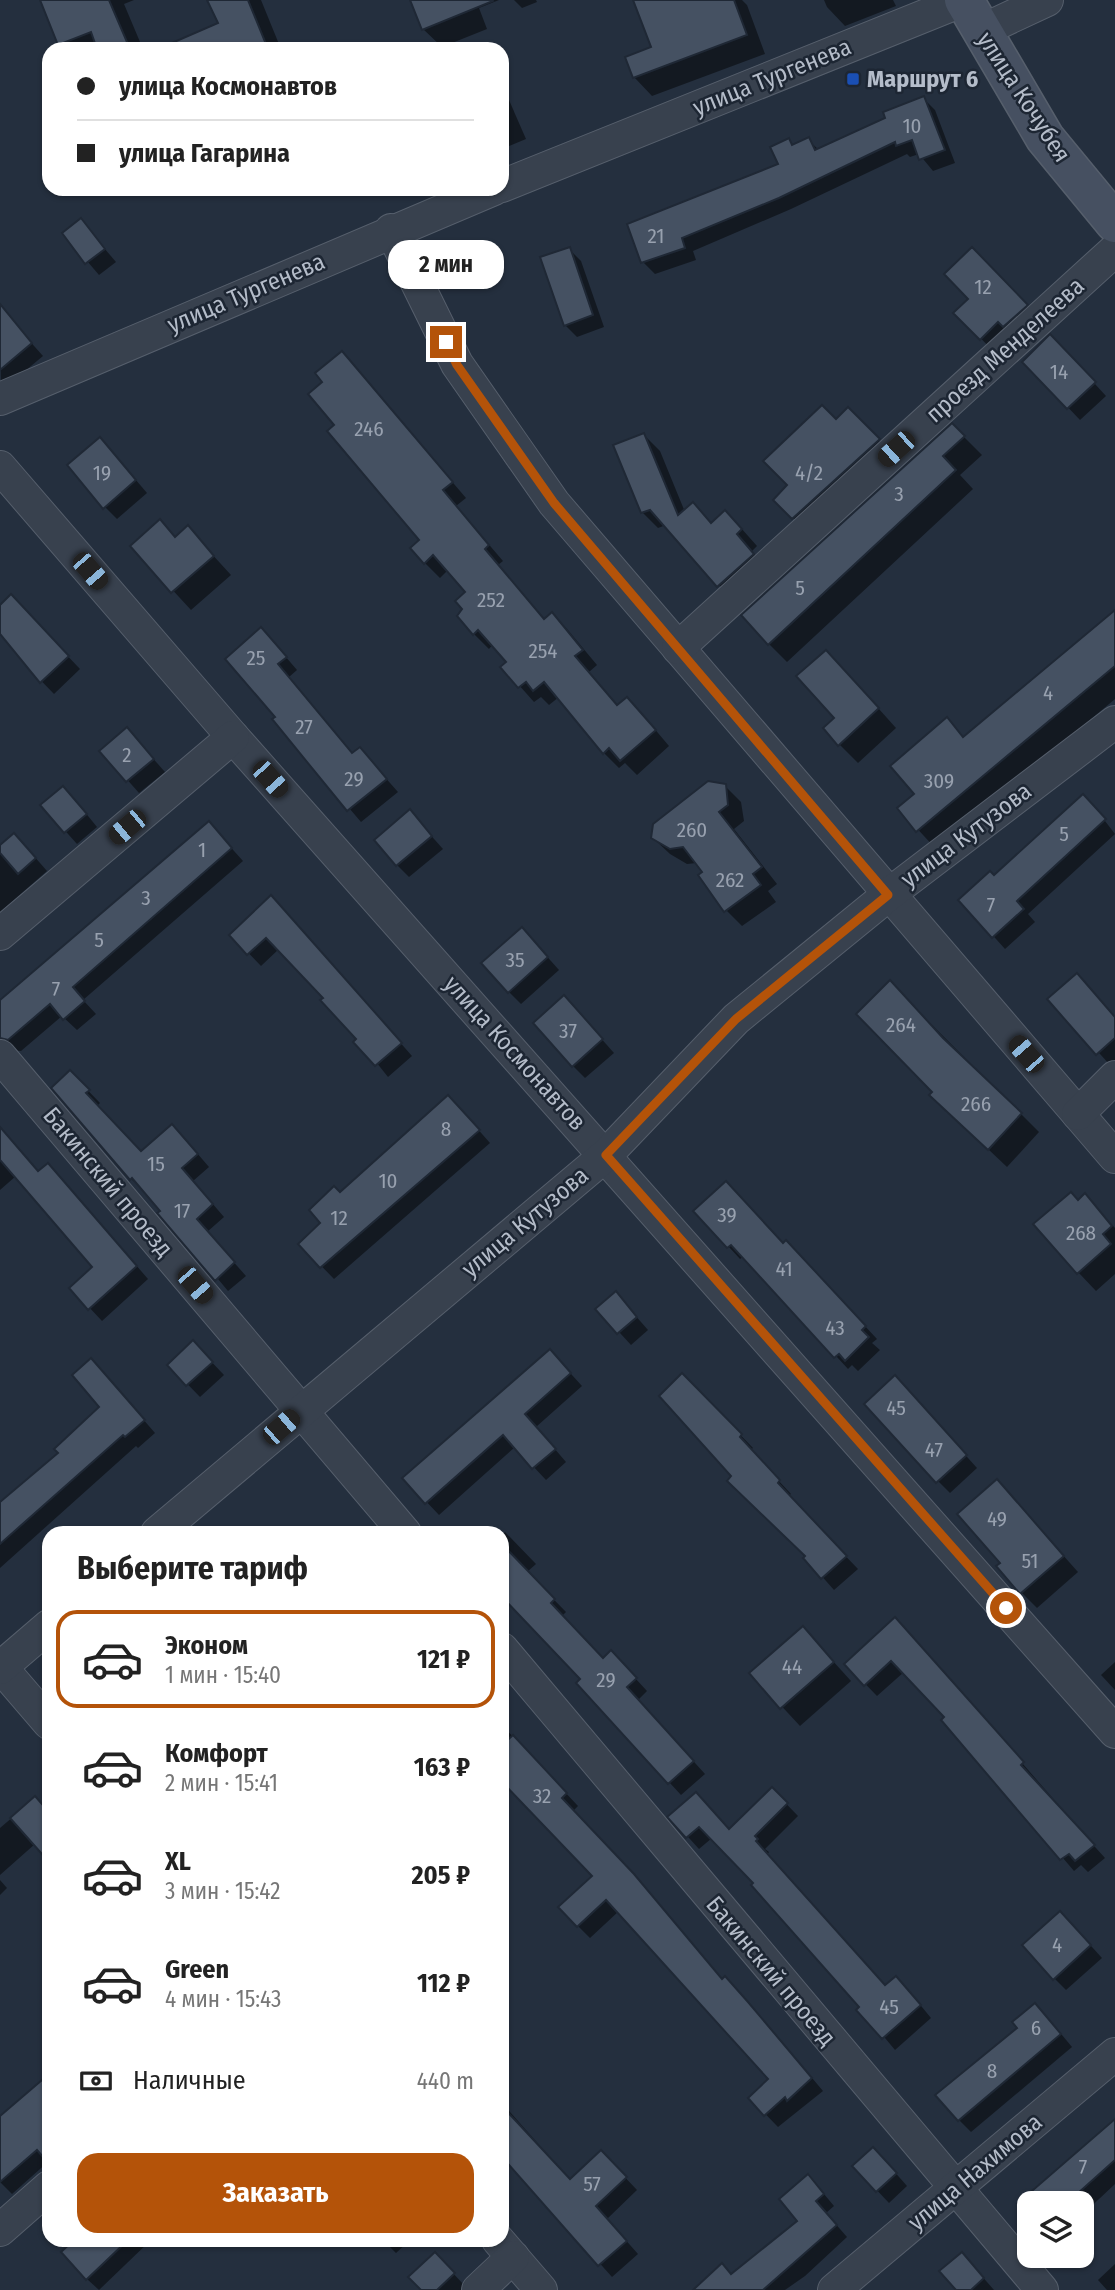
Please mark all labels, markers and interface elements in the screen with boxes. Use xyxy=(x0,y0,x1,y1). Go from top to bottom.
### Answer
street label: улица Кочубея xyxy=(972,27,1076,167)
street label: улица Тургенева xyxy=(689,33,855,121)
place label: Маршрут 6 xyxy=(867,65,978,93)
text: улица Космонавтов xyxy=(119,71,337,102)
marker: Маршрут 6 xyxy=(845,71,861,87)
house number: 10 xyxy=(902,113,922,139)
text: улица Гагарина xyxy=(119,138,290,169)
house number: 21 xyxy=(648,223,665,249)
callout: 2 мин xyxy=(388,240,504,290)
street label: улица Тургенева xyxy=(163,247,329,339)
text: 2 мин xyxy=(419,250,473,278)
street label: проезд Менделеева xyxy=(920,272,1090,428)
house number: 12 xyxy=(974,274,992,300)
route end xyxy=(430,326,462,358)
house number: 14 xyxy=(1050,359,1068,385)
house number: 246 xyxy=(354,416,384,442)
car xyxy=(874,427,919,471)
house number: 19 xyxy=(93,460,111,486)
house number: 4/2 xyxy=(795,460,823,486)
house number: 3 xyxy=(894,481,904,507)
car xyxy=(69,548,112,594)
house number: 5 xyxy=(795,575,805,601)
house number: 252 xyxy=(477,587,505,613)
house number: 254 xyxy=(528,638,558,664)
house number: 25 xyxy=(247,645,265,671)
house number: 4 xyxy=(1043,680,1053,706)
house number: 27 xyxy=(295,714,313,740)
house number: 2 xyxy=(122,742,132,768)
car xyxy=(249,756,292,802)
house number: 29 xyxy=(344,766,364,792)
house number: 309 xyxy=(924,768,954,794)
street label: улица Кутузова xyxy=(895,777,1037,893)
car xyxy=(105,805,150,849)
house number: 260 xyxy=(677,817,707,843)
house number: 5 xyxy=(1059,821,1069,847)
house number: 1 xyxy=(198,837,206,863)
house number: 262 xyxy=(716,867,744,893)
house number: 3 xyxy=(141,885,151,911)
house number: 7 xyxy=(987,892,995,918)
house number: 5 xyxy=(94,927,104,953)
house number: 35 xyxy=(505,947,525,973)
street label: улица Космонавтов xyxy=(438,970,592,1136)
house number: 7 xyxy=(52,976,60,1002)
house number: 264 xyxy=(886,1012,916,1038)
house number: 37 xyxy=(559,1018,577,1044)
car xyxy=(1005,1031,1048,1077)
house number: 266 xyxy=(961,1091,991,1117)
street label: Бакинский проезд xyxy=(37,1102,179,1262)
house number: 8 xyxy=(441,1116,451,1142)
house number: 15 xyxy=(147,1151,165,1177)
street label: улица Кутузова xyxy=(456,1161,594,1283)
house number: 10 xyxy=(378,1168,398,1194)
house number: 17 xyxy=(174,1198,190,1224)
house number: 39 xyxy=(717,1202,737,1228)
house number: 12 xyxy=(330,1205,348,1231)
house number: 268 xyxy=(1066,1220,1096,1246)
house number: 41 xyxy=(775,1256,793,1282)
car xyxy=(174,1262,217,1308)
house number: 43 xyxy=(825,1315,845,1341)
house number: 45 xyxy=(886,1395,906,1421)
car xyxy=(259,1405,304,1449)
house number: 47 xyxy=(925,1437,943,1463)
house number: 49 xyxy=(987,1506,1007,1532)
house number: 51 xyxy=(1022,1548,1038,1574)
text: Выберите тариф xyxy=(77,1549,308,1587)
route start xyxy=(990,1592,1022,1624)
icon: car xyxy=(81,1628,144,1691)
text: Эконом xyxy=(165,1630,248,1661)
text: 121 ₽ xyxy=(417,1644,470,1675)
house number: 44 xyxy=(782,1654,802,1680)
text: 1 мин · 15:40 xyxy=(165,1661,281,1689)
house number: 29 xyxy=(596,1667,616,1693)
icon: car xyxy=(81,1736,144,1799)
text: Комфорт xyxy=(165,1738,268,1769)
text: 163 ₽ xyxy=(414,1752,470,1783)
text: 2 мин · 15:41 xyxy=(165,1769,278,1797)
house number: 32 xyxy=(533,1783,551,1809)
icon: car xyxy=(81,1844,144,1907)
text: XL xyxy=(165,1846,191,1877)
text: 205 ₽ xyxy=(412,1860,470,1891)
text: 3 мин · 15:42 xyxy=(165,1877,280,1905)
street label: Бакинский проезд xyxy=(700,1891,842,2051)
house number: 4 xyxy=(1052,1932,1062,1958)
icon: car xyxy=(81,1952,144,2015)
text: Green xyxy=(165,1954,229,1985)
text: 112 ₽ xyxy=(417,1968,470,1999)
text: 4 мин · 15:43 xyxy=(165,1985,281,2013)
house number: 45 xyxy=(879,1994,899,2020)
house number: 6 xyxy=(1031,2015,1041,2041)
house number: 8 xyxy=(987,2058,997,2084)
icon: cash xyxy=(77,2062,115,2100)
text: Наличные xyxy=(133,2065,246,2096)
text: 440 m xyxy=(417,2067,474,2095)
street label: улица Нахимова xyxy=(902,2108,1048,2236)
button: Заказать xyxy=(77,2153,474,2233)
house number: 7 xyxy=(1079,2154,1087,2180)
house number: 57 xyxy=(583,2171,601,2197)
map controls xyxy=(1017,2191,1094,2268)
button: layers xyxy=(1017,2191,1094,2268)

